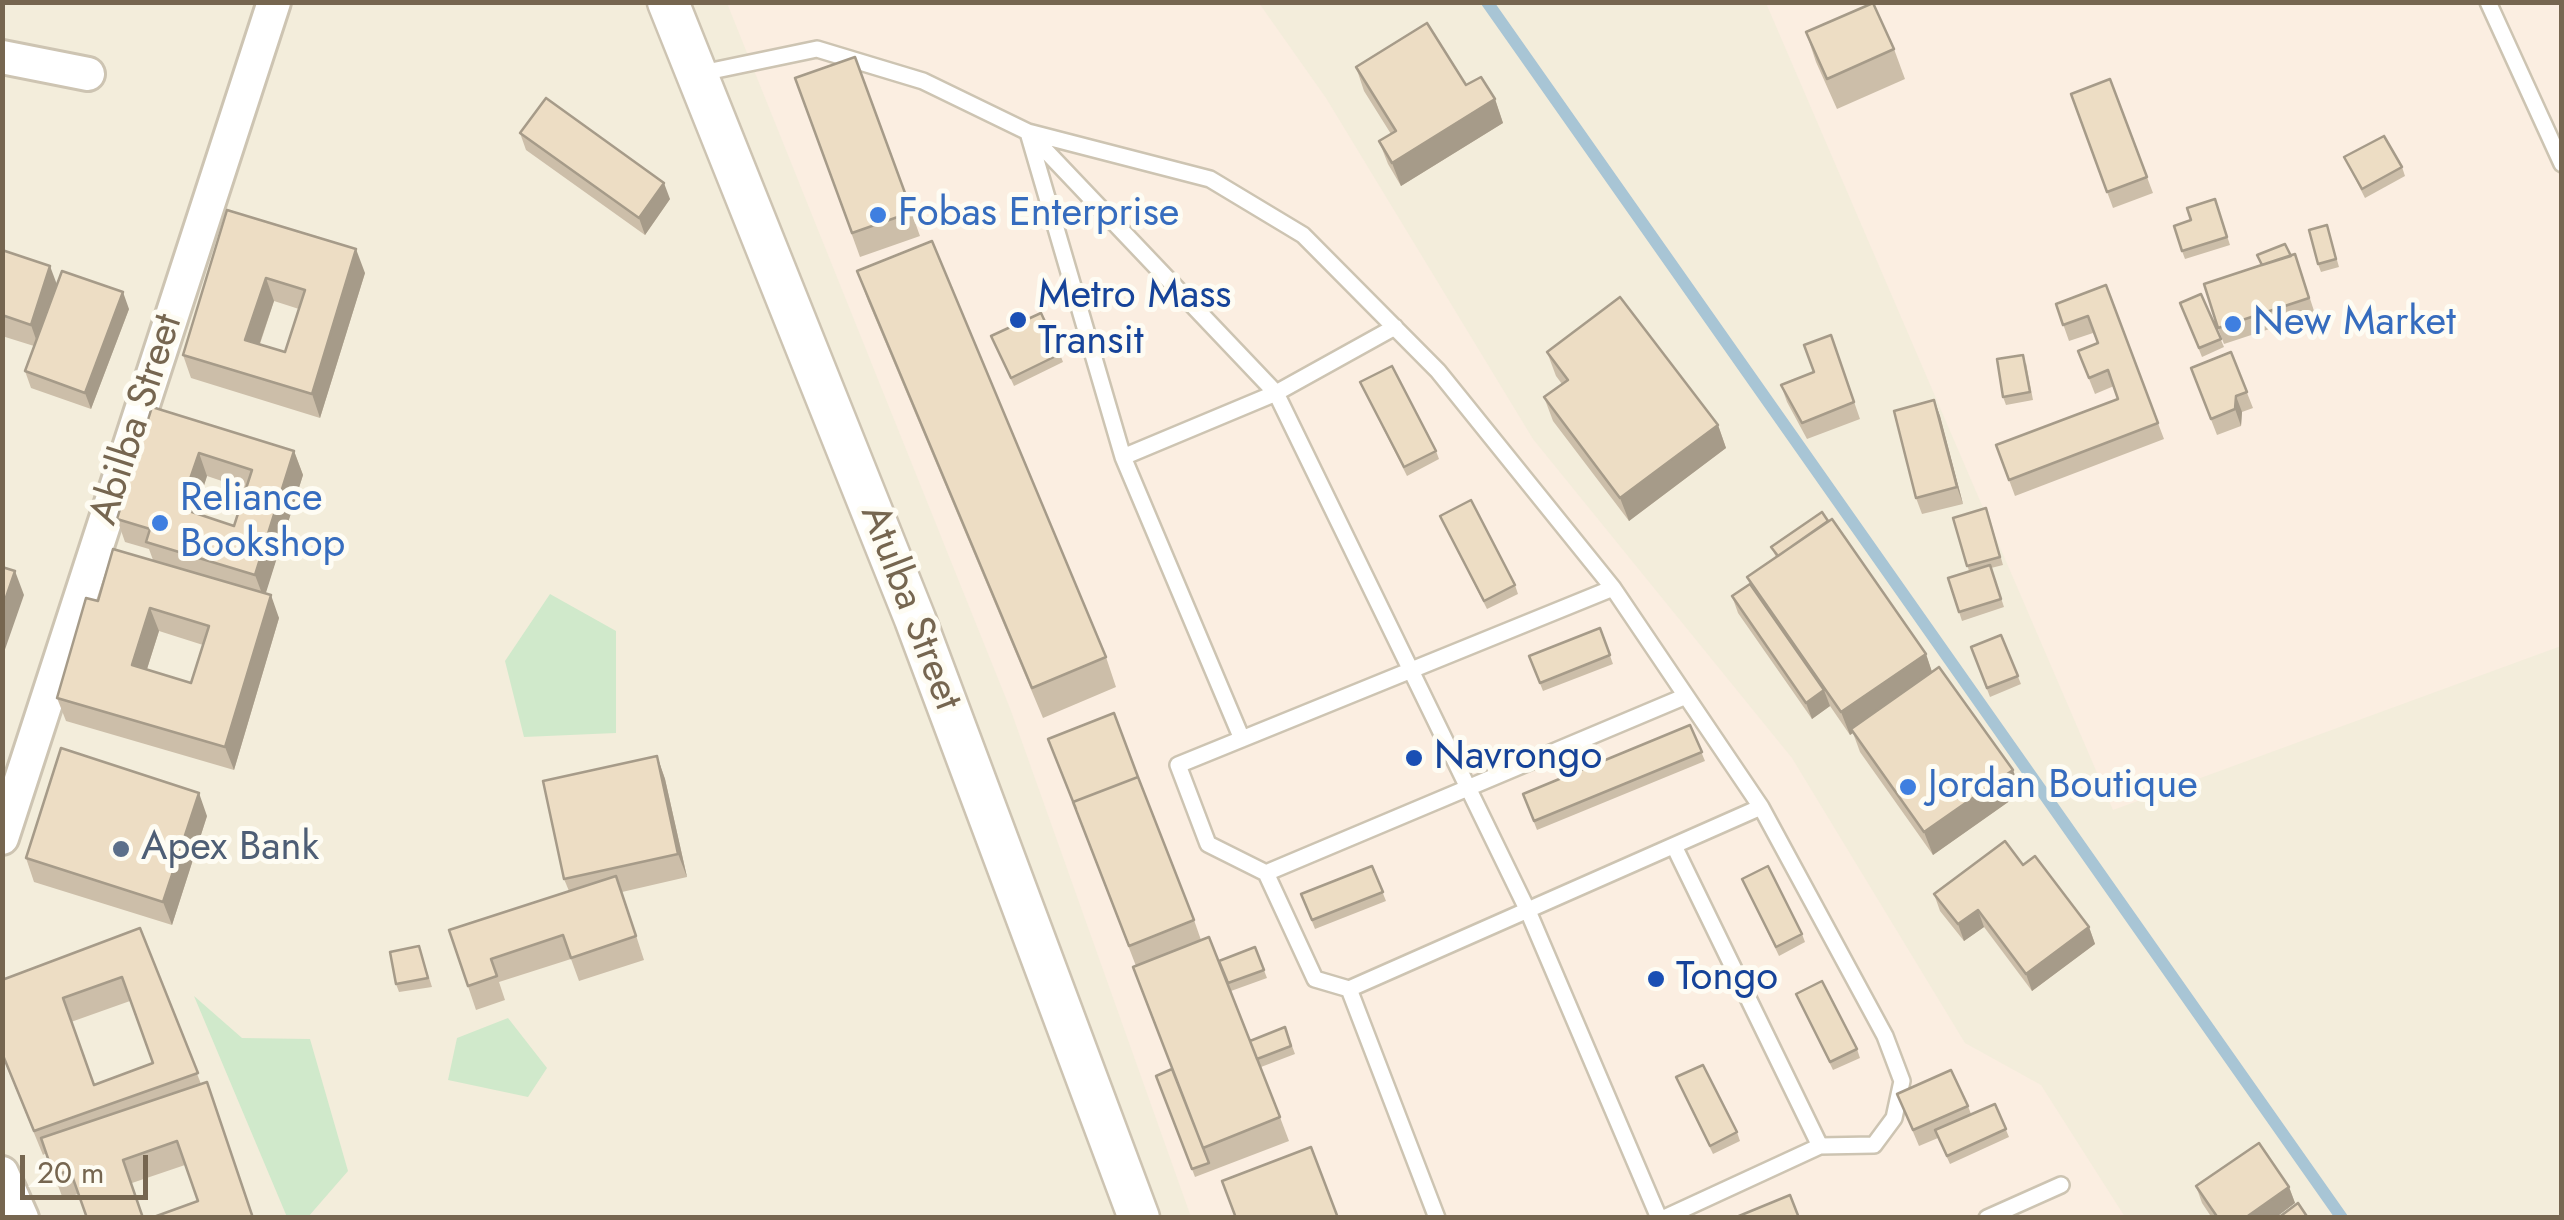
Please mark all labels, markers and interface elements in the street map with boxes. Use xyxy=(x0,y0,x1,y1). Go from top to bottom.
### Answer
place label: Fobas Enterprise xyxy=(898,191,1179,239)
marker: Fobas Enterprise xyxy=(867,204,889,226)
place label: Metro Mass Transit xyxy=(1038,273,1231,367)
place label: New Market xyxy=(2253,300,2456,348)
street label: Abilba Street xyxy=(81,309,195,531)
marker: Metro Mass Transit xyxy=(1007,309,1029,331)
marker: New Market xyxy=(2222,313,2244,335)
place label: Reliance Bookshop xyxy=(180,476,345,570)
street label: Atulba Street xyxy=(848,499,970,717)
marker: Reliance Bookshop xyxy=(149,512,171,534)
place label: Navrongo xyxy=(1434,734,1602,782)
marker: Navrongo xyxy=(1403,747,1425,769)
place label: Jordan Boutique xyxy=(1928,763,2198,811)
marker: Jordan Boutique xyxy=(1897,776,1919,798)
place label: Apex Bank xyxy=(141,825,319,873)
marker: Apex Bank xyxy=(110,838,132,860)
place label: Tongo xyxy=(1676,955,1778,1003)
marker: Tongo xyxy=(1645,968,1667,990)
scale bar xyxy=(25,1135,152,1197)
text: 20 m xyxy=(37,1151,104,1194)

